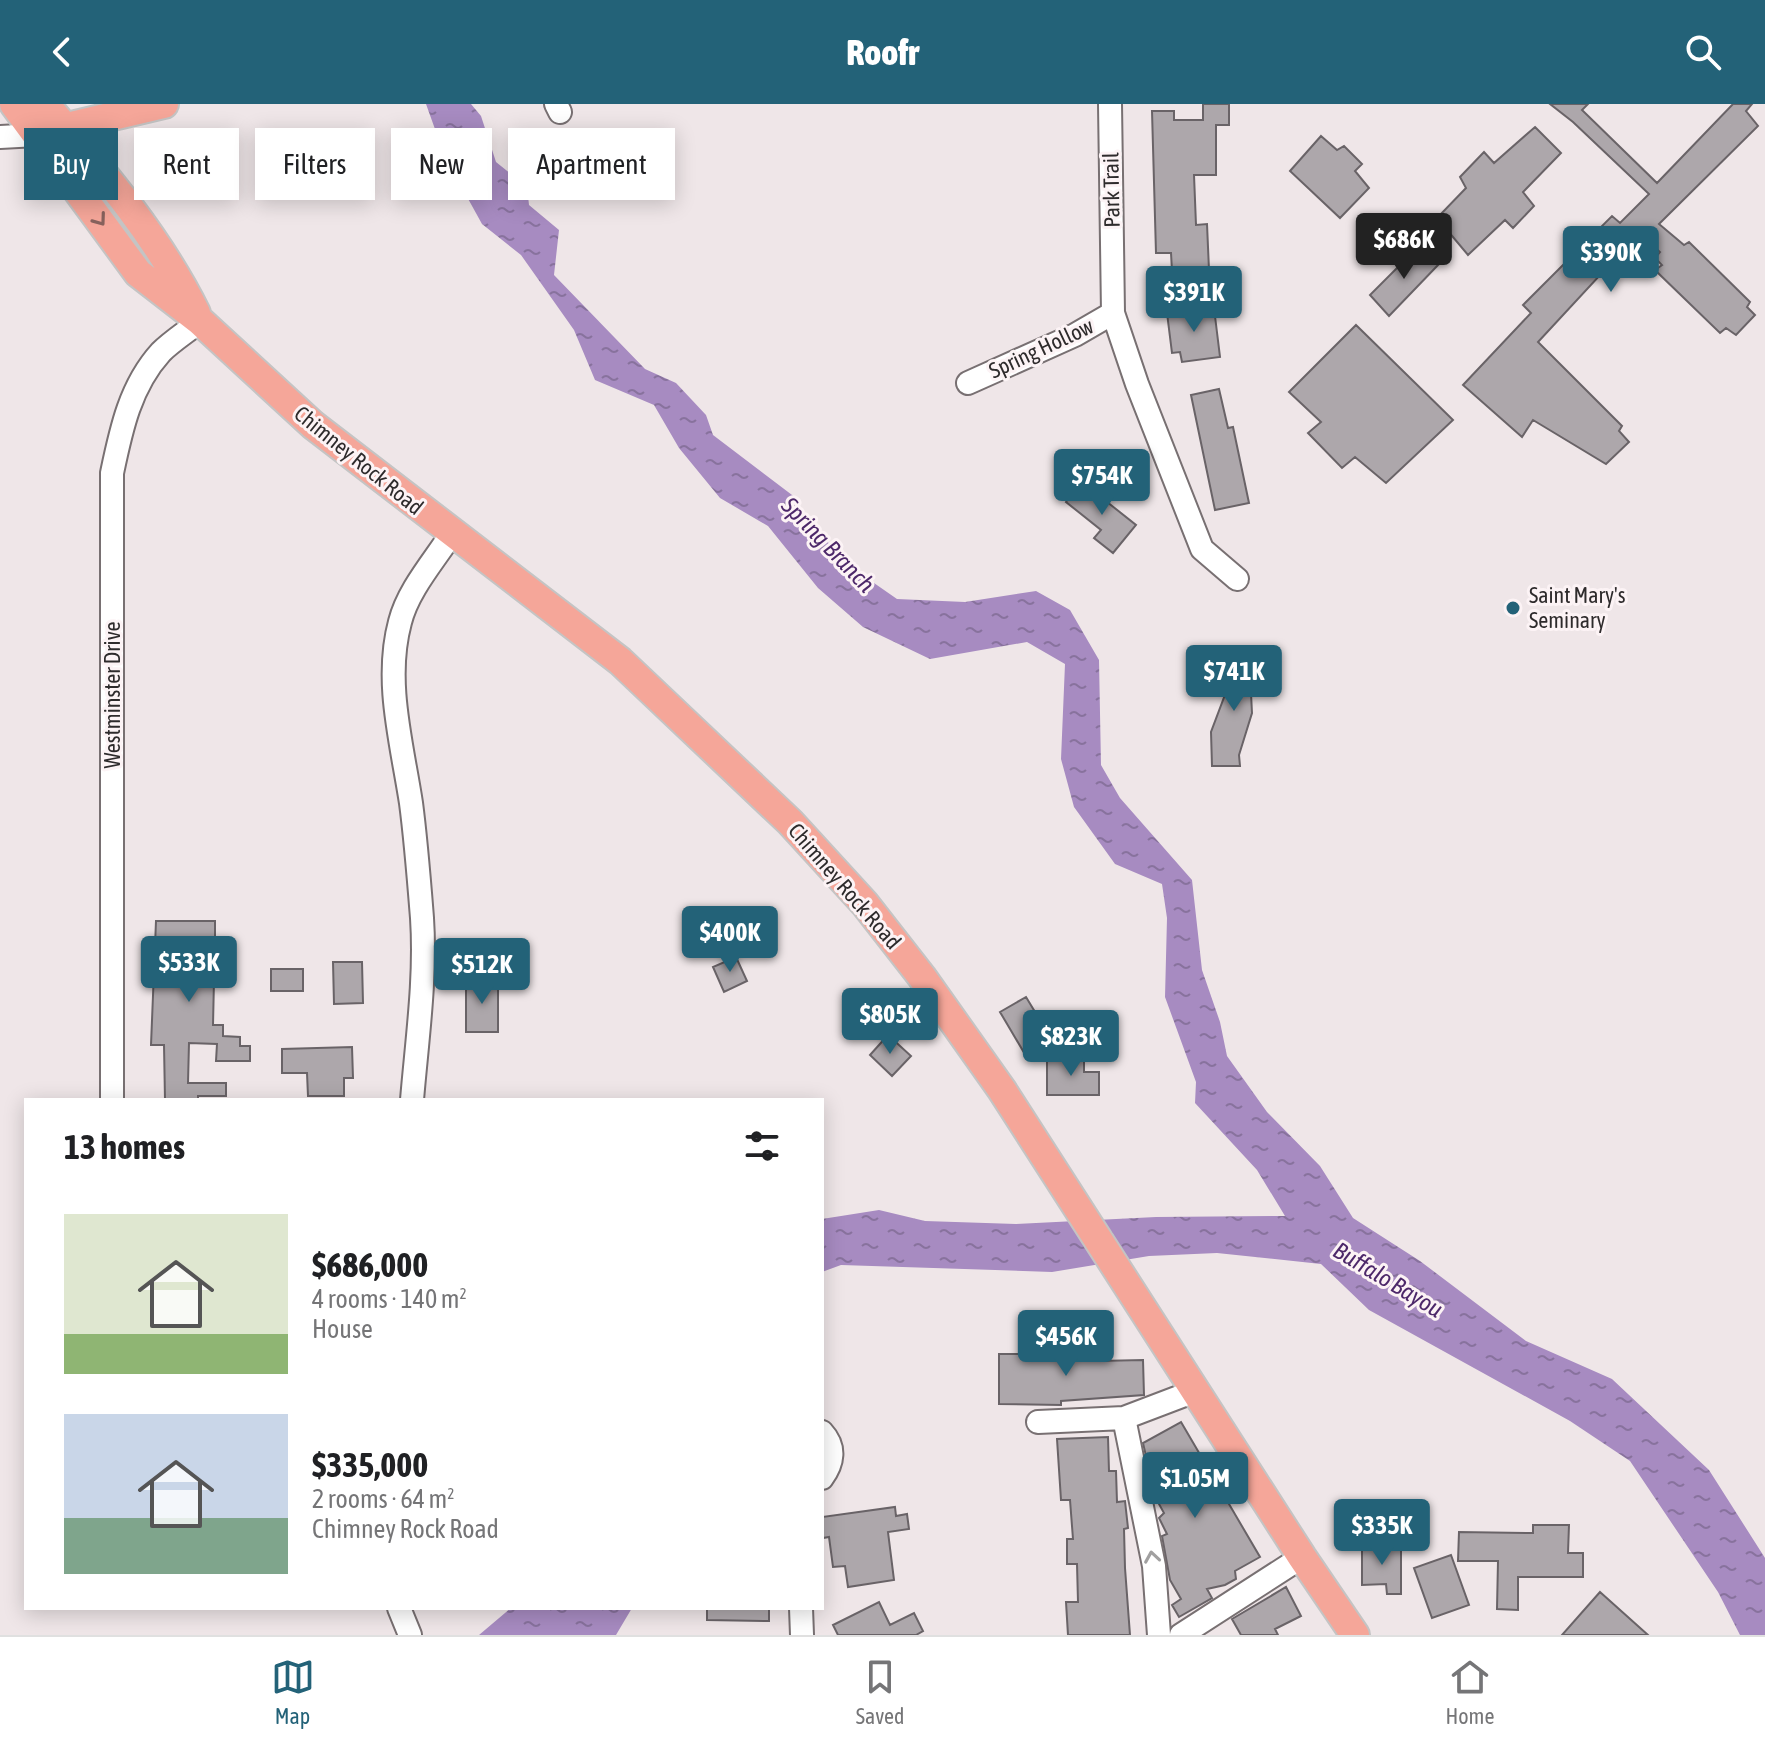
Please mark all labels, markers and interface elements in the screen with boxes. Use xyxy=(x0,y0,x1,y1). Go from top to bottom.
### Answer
icon: back xyxy=(40,30,84,74)
icon: search xyxy=(1681,30,1725,74)
text: Roofr xyxy=(846,31,919,73)
chip: Buy xyxy=(24,128,118,200)
chip: Rent xyxy=(134,128,239,200)
chip: Filters xyxy=(255,128,375,200)
chip: New xyxy=(391,128,492,200)
chip: Apartment xyxy=(508,128,675,200)
street label: Park Trail xyxy=(1097,152,1125,228)
one-way arrow xyxy=(90,212,105,226)
pin: $686K xyxy=(1348,213,1460,281)
text: $686K xyxy=(1374,224,1434,254)
pin: $390K xyxy=(1555,226,1667,294)
text: $390K xyxy=(1581,237,1641,267)
pin: $391K xyxy=(1138,266,1250,334)
text: $391K xyxy=(1164,277,1224,307)
street label: Spring Hollow xyxy=(985,313,1097,383)
street label: Chimney Rock Road xyxy=(289,400,429,520)
pin: $754K xyxy=(1046,449,1158,517)
text: $754K xyxy=(1072,460,1132,490)
water label: Spring Branch xyxy=(776,491,880,598)
place label: Saint Mary's Seminary xyxy=(1529,582,1626,633)
marker: Saint Mary's Seminary xyxy=(1504,599,1522,617)
street label: Westminster Drive xyxy=(99,621,125,769)
pin: $741K xyxy=(1178,645,1290,713)
text: $741K xyxy=(1204,656,1264,686)
street label: Chimney Rock Road xyxy=(783,818,907,954)
pin: $400K xyxy=(674,906,786,974)
text: $400K xyxy=(700,917,760,947)
pin: $533K xyxy=(133,936,245,1004)
pin: $512K xyxy=(426,938,538,1006)
text: $533K xyxy=(159,947,219,977)
text: $512K xyxy=(452,949,512,979)
pin: $805K xyxy=(834,988,946,1056)
text: $805K xyxy=(860,999,920,1029)
pin: $823K xyxy=(1015,1010,1127,1078)
text: $823K xyxy=(1041,1021,1101,1051)
icon: filters xyxy=(740,1124,784,1168)
text: 13 homes xyxy=(64,1127,185,1166)
water label: Buffalo Bayou xyxy=(1329,1236,1448,1323)
text: $686,000 xyxy=(312,1245,428,1284)
icon: home xyxy=(128,1246,224,1342)
text: 4 rooms · 140 m² xyxy=(312,1284,467,1314)
pin: $456K xyxy=(1010,1310,1122,1378)
text: House xyxy=(312,1314,373,1344)
text: $456K xyxy=(1036,1321,1096,1351)
text: $335,000 xyxy=(312,1445,428,1484)
icon: home xyxy=(128,1446,224,1542)
pin: $1.05M xyxy=(1130,1452,1260,1520)
text: $1.05M xyxy=(1160,1463,1230,1493)
text: 2 rooms · 64 m² xyxy=(312,1484,454,1514)
pin: $335K xyxy=(1326,1499,1438,1567)
text: $335K xyxy=(1352,1510,1412,1540)
text: Chimney Rock Road xyxy=(312,1514,499,1544)
one-way arrow xyxy=(1144,1551,1161,1564)
tab: Map xyxy=(271,1655,315,1729)
tab: Saved xyxy=(856,1655,904,1729)
tab: Home xyxy=(1445,1655,1494,1729)

